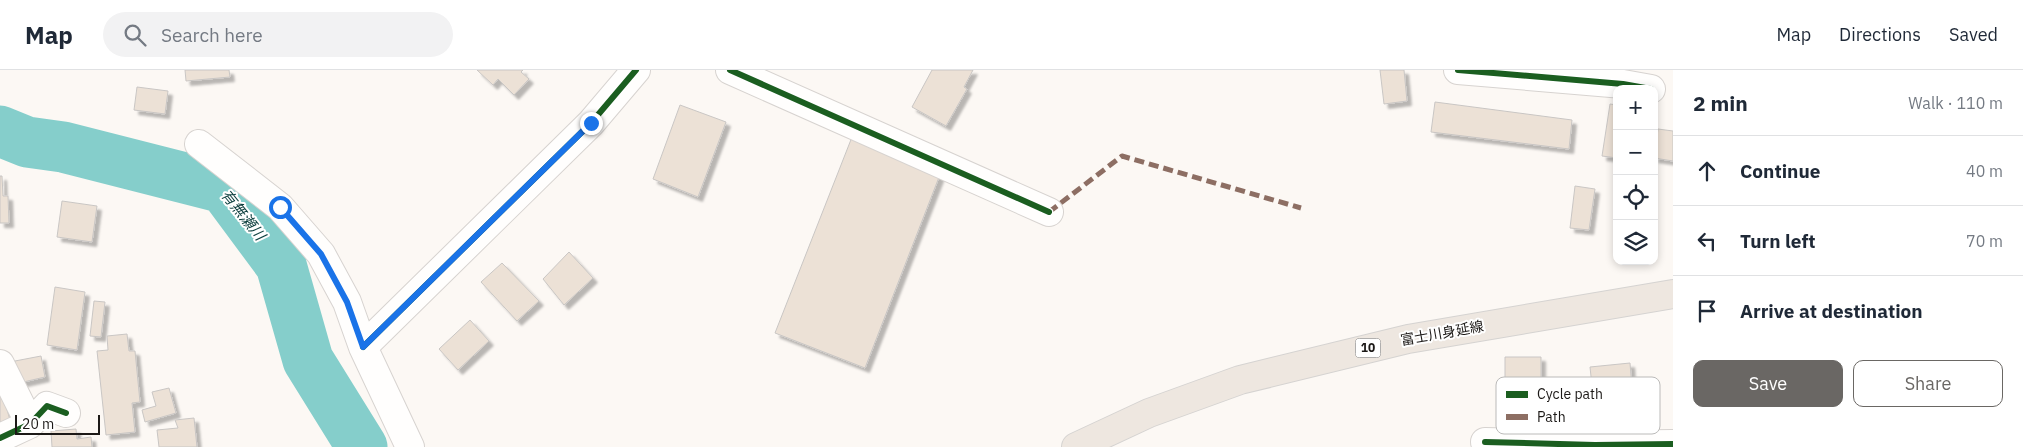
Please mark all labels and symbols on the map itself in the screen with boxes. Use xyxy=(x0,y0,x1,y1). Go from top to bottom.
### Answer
route end xyxy=(580,112,603,135)
water label: 有無瀬川 xyxy=(217,185,271,246)
route start xyxy=(269,196,292,219)
street label: 富士川身延線 xyxy=(1399,317,1485,349)
road number: 10 xyxy=(1356,338,1380,358)
legend xyxy=(1496,377,1660,434)
text: Cycle path xyxy=(1537,385,1603,403)
text: Path xyxy=(1537,408,1566,426)
scale bar xyxy=(15,412,100,435)

